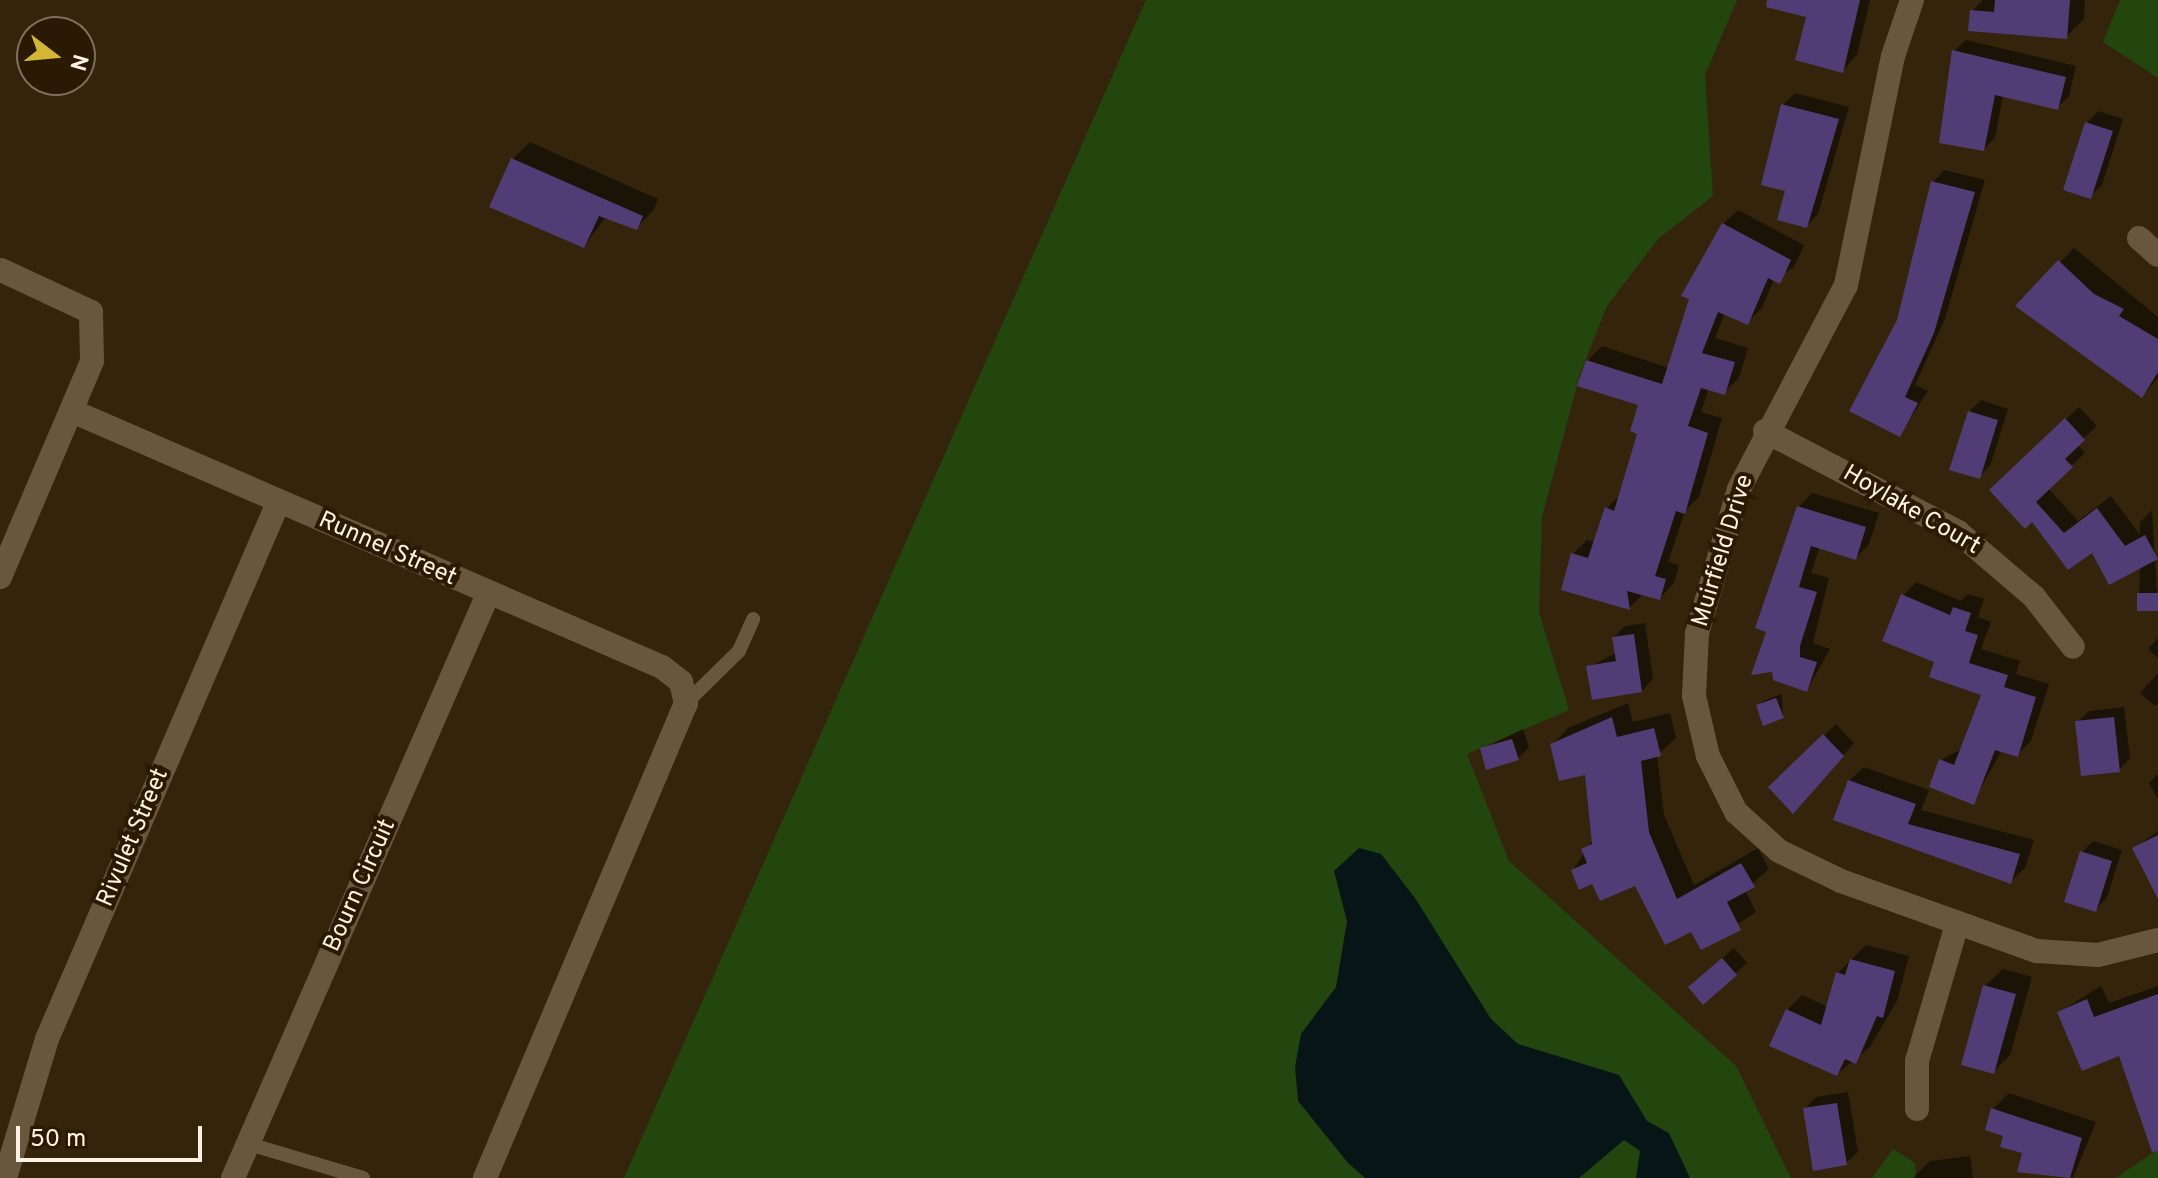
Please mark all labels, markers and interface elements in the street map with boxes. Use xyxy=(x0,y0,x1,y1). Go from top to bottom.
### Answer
north arrow xyxy=(16,16,96,96)
text: N xyxy=(62,51,93,74)
street label: Hoylake Court xyxy=(1837,460,1985,562)
street label: Muirfield Drive xyxy=(1687,471,1761,631)
street label: Runnel Street xyxy=(314,507,460,593)
street label: Rivulet Street xyxy=(92,764,176,912)
street label: Bourn Circuit xyxy=(319,815,403,957)
scale bar xyxy=(20,1110,206,1160)
text: 50 m xyxy=(30,1125,86,1155)

